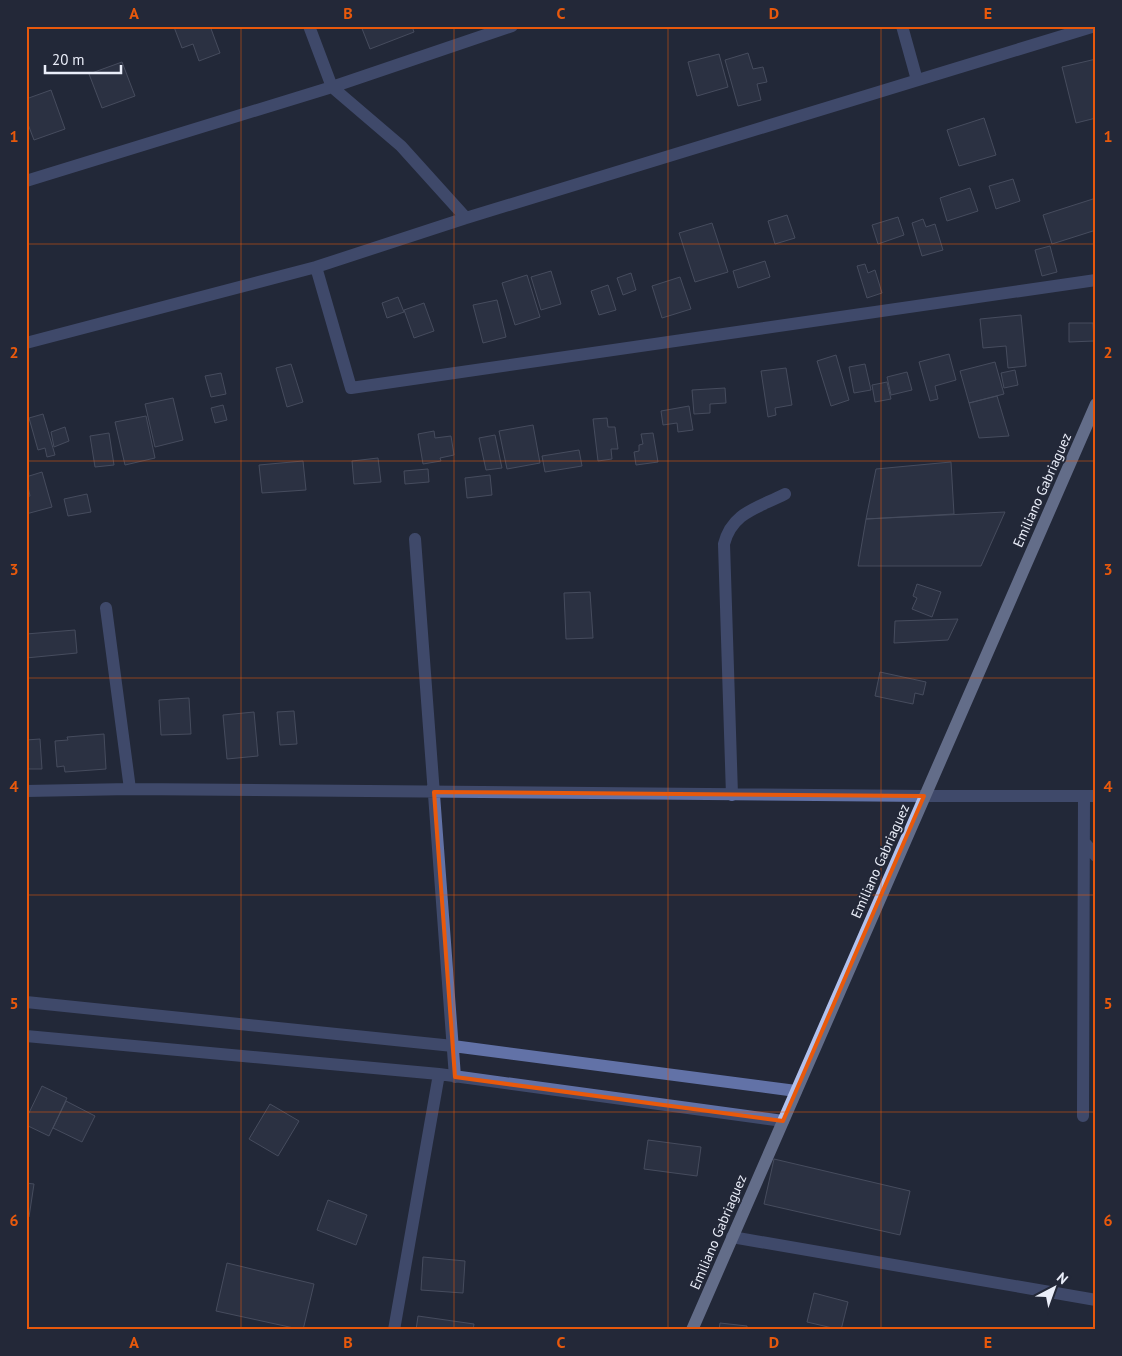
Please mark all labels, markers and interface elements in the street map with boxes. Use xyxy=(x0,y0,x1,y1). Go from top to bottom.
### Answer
text: A xyxy=(129,3,139,23)
text: B xyxy=(343,3,353,23)
text: C xyxy=(557,3,566,23)
text: D xyxy=(769,3,779,23)
text: E xyxy=(984,3,992,23)
scale bar xyxy=(45,42,121,74)
text: 20 m xyxy=(52,50,85,69)
text: 1 xyxy=(9,126,19,146)
text: 1 xyxy=(1103,126,1113,146)
text: 2 xyxy=(9,342,19,362)
text: 2 xyxy=(1103,342,1113,362)
street label: Emiliano Gabriaguez xyxy=(1009,430,1075,550)
text: 3 xyxy=(9,559,19,579)
text: 3 xyxy=(1103,559,1113,579)
text: 4 xyxy=(9,776,19,796)
text: 4 xyxy=(1103,776,1113,796)
street label: Emiliano Gabriaguez xyxy=(847,801,913,921)
text: 5 xyxy=(9,993,19,1013)
text: 5 xyxy=(1103,993,1113,1013)
street label: Emiliano Gabriaguez xyxy=(686,1172,750,1292)
text: 6 xyxy=(9,1210,19,1230)
text: 6 xyxy=(1103,1210,1113,1230)
north arrow xyxy=(1030,1264,1080,1314)
text: N xyxy=(1053,1268,1072,1288)
text: A xyxy=(129,1332,139,1352)
text: B xyxy=(343,1332,353,1352)
text: C xyxy=(557,1332,566,1352)
text: D xyxy=(769,1332,779,1352)
text: E xyxy=(984,1332,992,1352)

